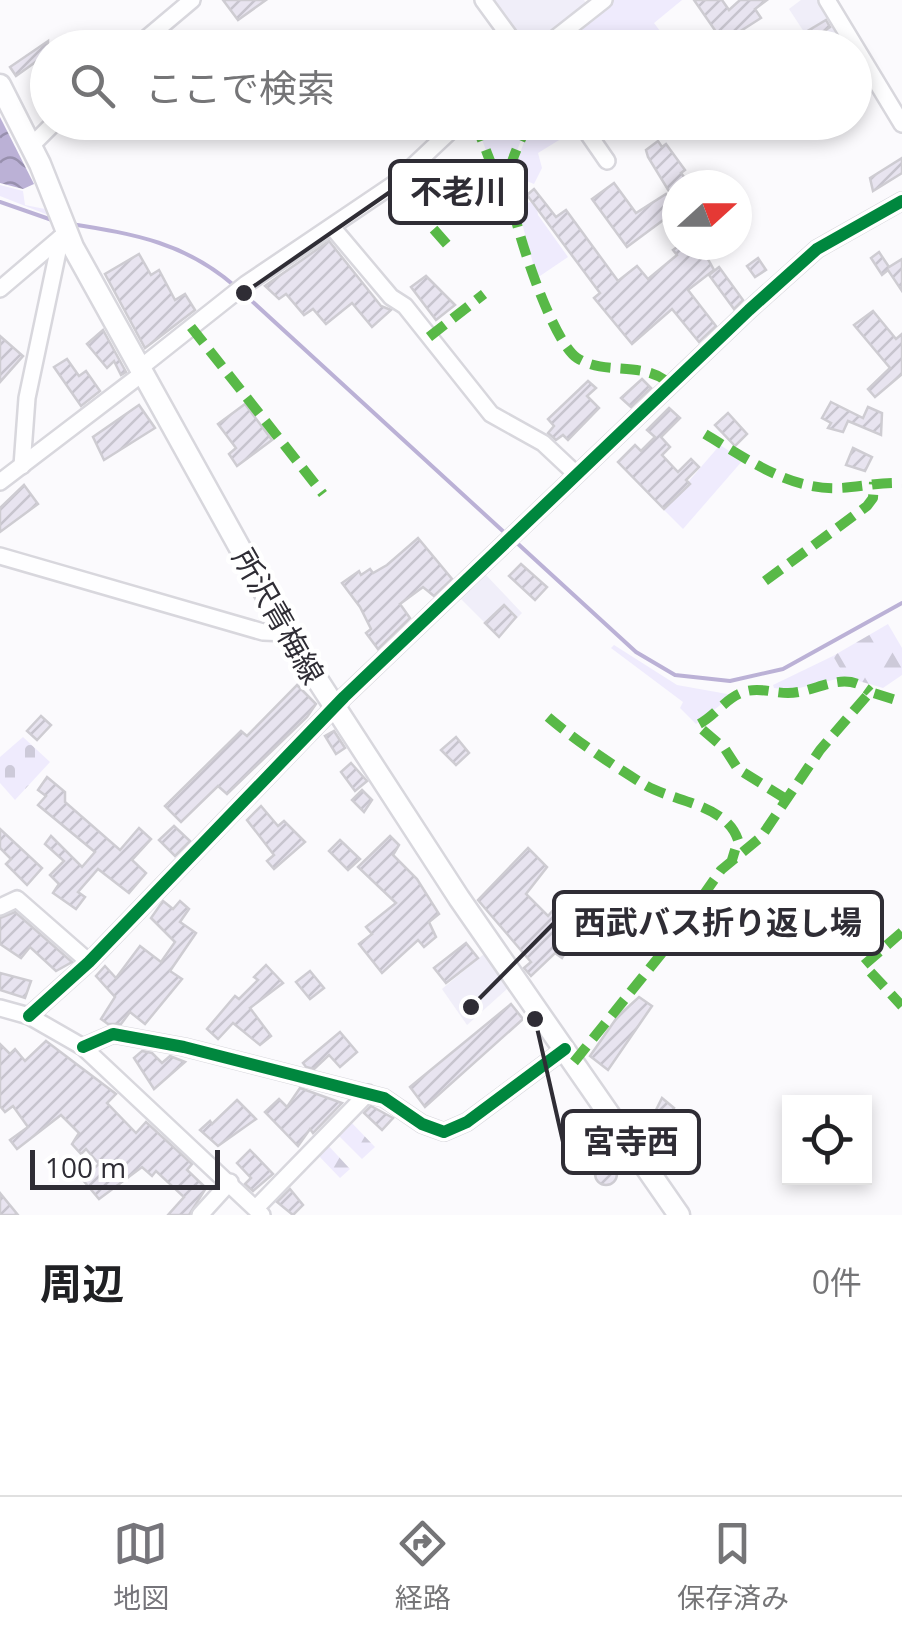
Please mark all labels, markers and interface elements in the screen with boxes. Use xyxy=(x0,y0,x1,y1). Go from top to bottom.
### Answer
search box xyxy=(30,30,872,140)
icon: search xyxy=(65,58,120,113)
text: ここで検索 xyxy=(145,61,335,113)
callout: 不老川 xyxy=(390,161,526,223)
text: 不老川 xyxy=(410,169,506,212)
north arrow xyxy=(662,170,752,260)
street label: 所沢青梅線 xyxy=(224,541,334,691)
callout: 西武バス折り返し場 xyxy=(554,892,882,954)
text: 西武バス折り返し場 xyxy=(574,900,862,943)
map controls xyxy=(782,1095,872,1185)
button: locate xyxy=(782,1095,872,1185)
callout: 宮寺西 xyxy=(563,1111,699,1173)
text: 宮寺西 xyxy=(583,1119,679,1162)
scale bar xyxy=(30,1145,220,1190)
text: 100 m xyxy=(45,1148,126,1186)
text: 周辺 xyxy=(40,1254,124,1311)
text: 0件 xyxy=(812,1260,862,1303)
tab: 地図 xyxy=(113,1516,169,1616)
tab: 経路 xyxy=(395,1516,451,1616)
tab: 保存済み xyxy=(677,1516,789,1616)

